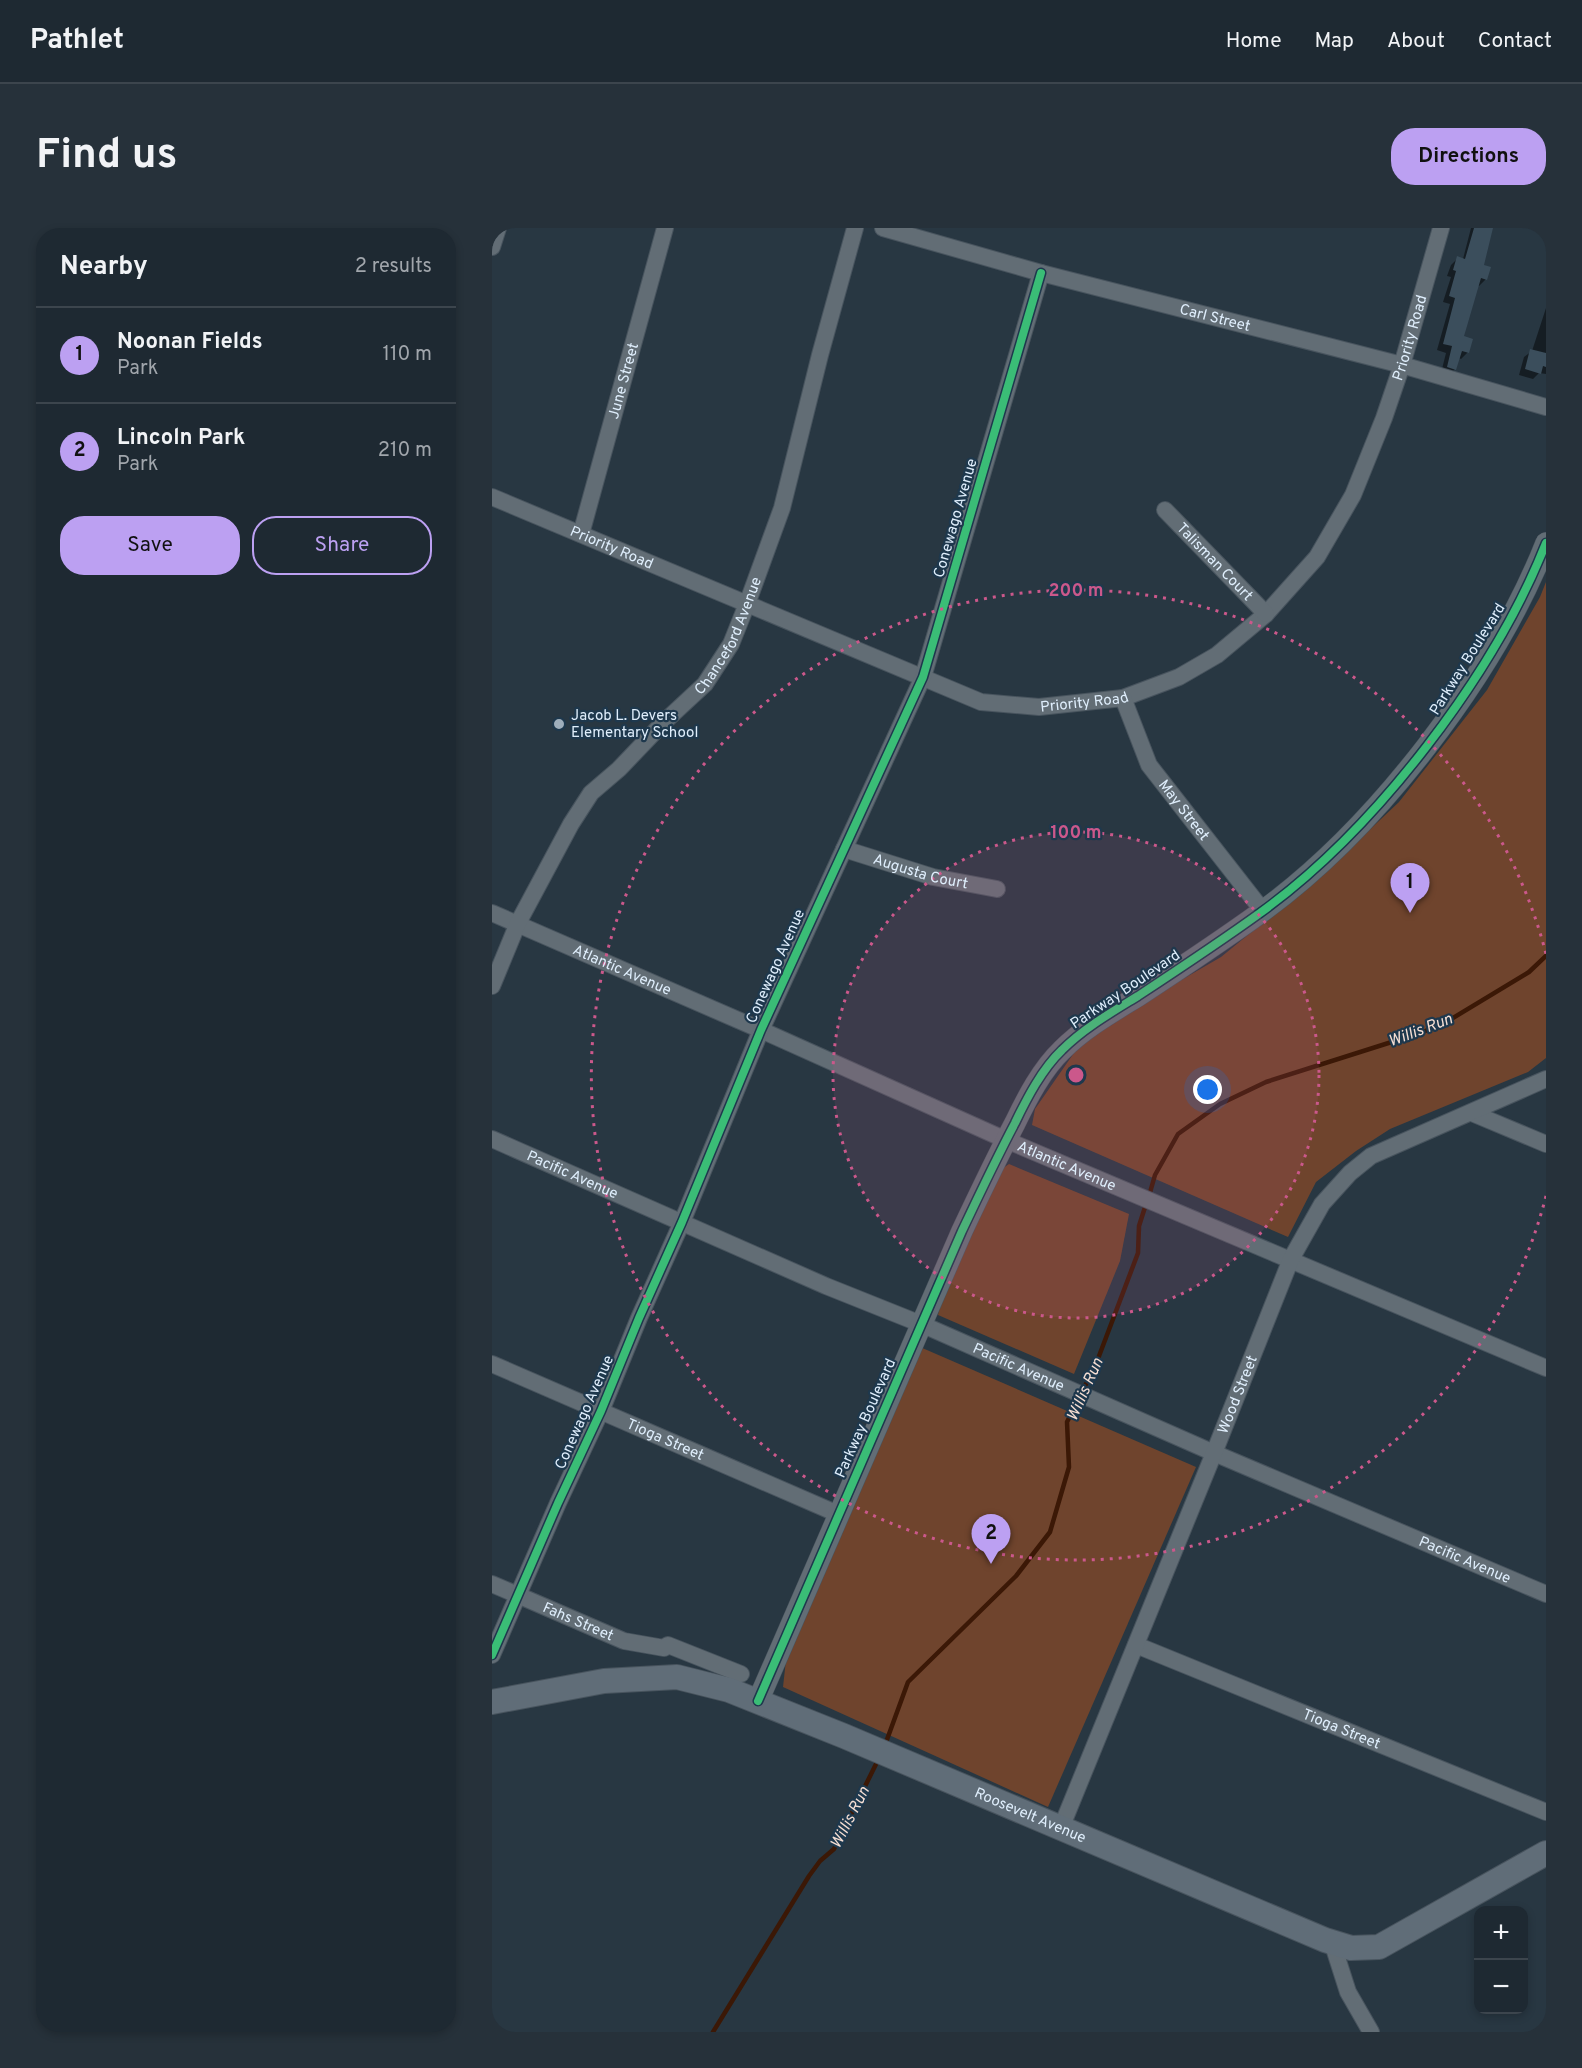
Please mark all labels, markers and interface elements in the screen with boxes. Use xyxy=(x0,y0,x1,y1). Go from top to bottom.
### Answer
text: Pathlet xyxy=(30,23,124,59)
text: Home xyxy=(1226,28,1282,55)
text: Map xyxy=(1315,28,1354,55)
text: About xyxy=(1387,28,1445,55)
text: Contact xyxy=(1478,28,1552,55)
button: Directions xyxy=(1391,128,1546,185)
text: Find us xyxy=(36,130,177,183)
text: Nearby xyxy=(60,251,148,284)
text: 2 results xyxy=(355,254,432,280)
street label: Priority Road xyxy=(1389,293,1432,384)
street label: Carl Street xyxy=(1177,301,1252,337)
text: Noonan Fields xyxy=(117,329,263,356)
street label: June Street xyxy=(605,341,644,421)
text: 1 xyxy=(76,342,84,368)
text: 110 m xyxy=(383,342,432,368)
text: Park xyxy=(117,356,158,382)
text: Lincoln Park xyxy=(117,425,245,452)
text: 2 xyxy=(73,438,86,464)
text: 210 m xyxy=(378,438,432,464)
text: Park xyxy=(117,452,158,478)
street label: Conewago Avenue xyxy=(930,457,983,580)
button: Save xyxy=(60,516,240,575)
button: Share xyxy=(252,516,432,575)
street label: Talisman Court xyxy=(1172,520,1256,606)
street label: Priority Road xyxy=(567,523,656,575)
street label: Chanceford Avenue xyxy=(691,575,767,700)
text: 200 m xyxy=(1048,580,1104,603)
street label: Parkway Boulevard xyxy=(1426,600,1510,719)
street label: Priority Road xyxy=(1039,689,1132,718)
place label: Jacob L. Devers Elementary School xyxy=(571,707,698,743)
marker: Jacob L. Devers Elementary School xyxy=(552,717,566,731)
street label: May Street xyxy=(1153,777,1213,845)
text: 100 m xyxy=(1050,822,1102,845)
street label: Augusta Court xyxy=(870,851,969,894)
pin: 1 xyxy=(1390,864,1430,913)
street label: Conewago Avenue xyxy=(743,906,810,1027)
street label: Atlantic Avenue xyxy=(569,941,674,1001)
street label: Parkway Boulevard xyxy=(1067,946,1184,1034)
water label: Willis Run xyxy=(1386,1009,1456,1052)
centre of rings xyxy=(1066,1065,1086,1085)
your location xyxy=(1193,1075,1222,1104)
street label: Atlantic Avenue xyxy=(1014,1138,1119,1196)
street label: Pacific Avenue xyxy=(523,1147,621,1204)
street label: Pacific Avenue xyxy=(969,1340,1067,1397)
street label: Conewago Avenue xyxy=(552,1352,619,1473)
street label: Wood Street xyxy=(1215,1353,1263,1437)
water label: Willis Run xyxy=(1063,1355,1109,1425)
street label: Parkway Boulevard xyxy=(832,1356,901,1481)
street label: Tioga Street xyxy=(623,1415,706,1466)
pin: 2 xyxy=(972,1514,1010,1564)
street label: Pacific Avenue xyxy=(1416,1533,1513,1589)
street label: Fahs Street xyxy=(539,1599,616,1646)
street label: Tioga Street xyxy=(1299,1706,1383,1754)
water label: Willis Run xyxy=(827,1783,875,1852)
street label: Roosevelt Avenue xyxy=(971,1784,1089,1849)
map controls xyxy=(1474,1906,1528,2014)
button: + xyxy=(1474,1906,1528,1960)
button: − xyxy=(1474,1960,1528,2014)

